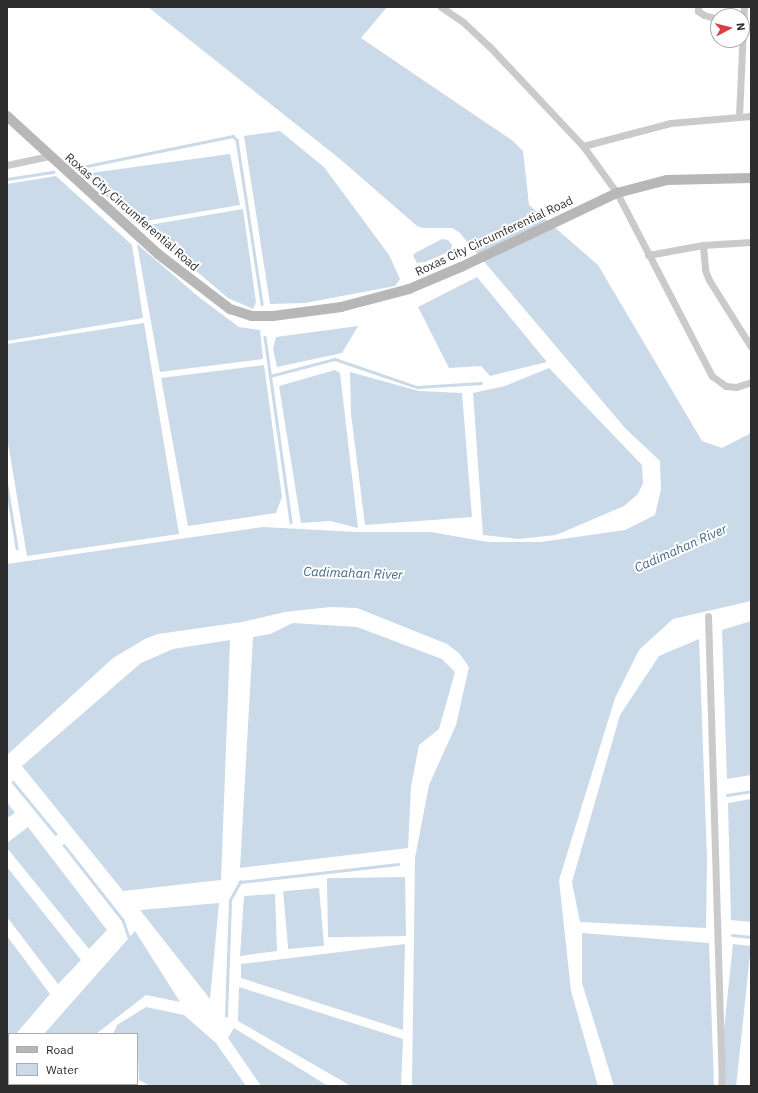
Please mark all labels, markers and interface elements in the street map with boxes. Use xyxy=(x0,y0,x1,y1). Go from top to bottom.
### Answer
north arrow xyxy=(710,8,750,48)
text: N xyxy=(733,22,748,31)
street label: Roxas City Circumferential Road xyxy=(62,150,202,274)
street label: Roxas City Circumferential Road xyxy=(413,193,575,279)
water label: Cadimahan River xyxy=(632,522,730,576)
water label: Cadimahan River xyxy=(303,564,403,584)
legend xyxy=(8,1033,138,1085)
text: Road xyxy=(46,1042,74,1057)
text: Water xyxy=(46,1062,78,1077)

